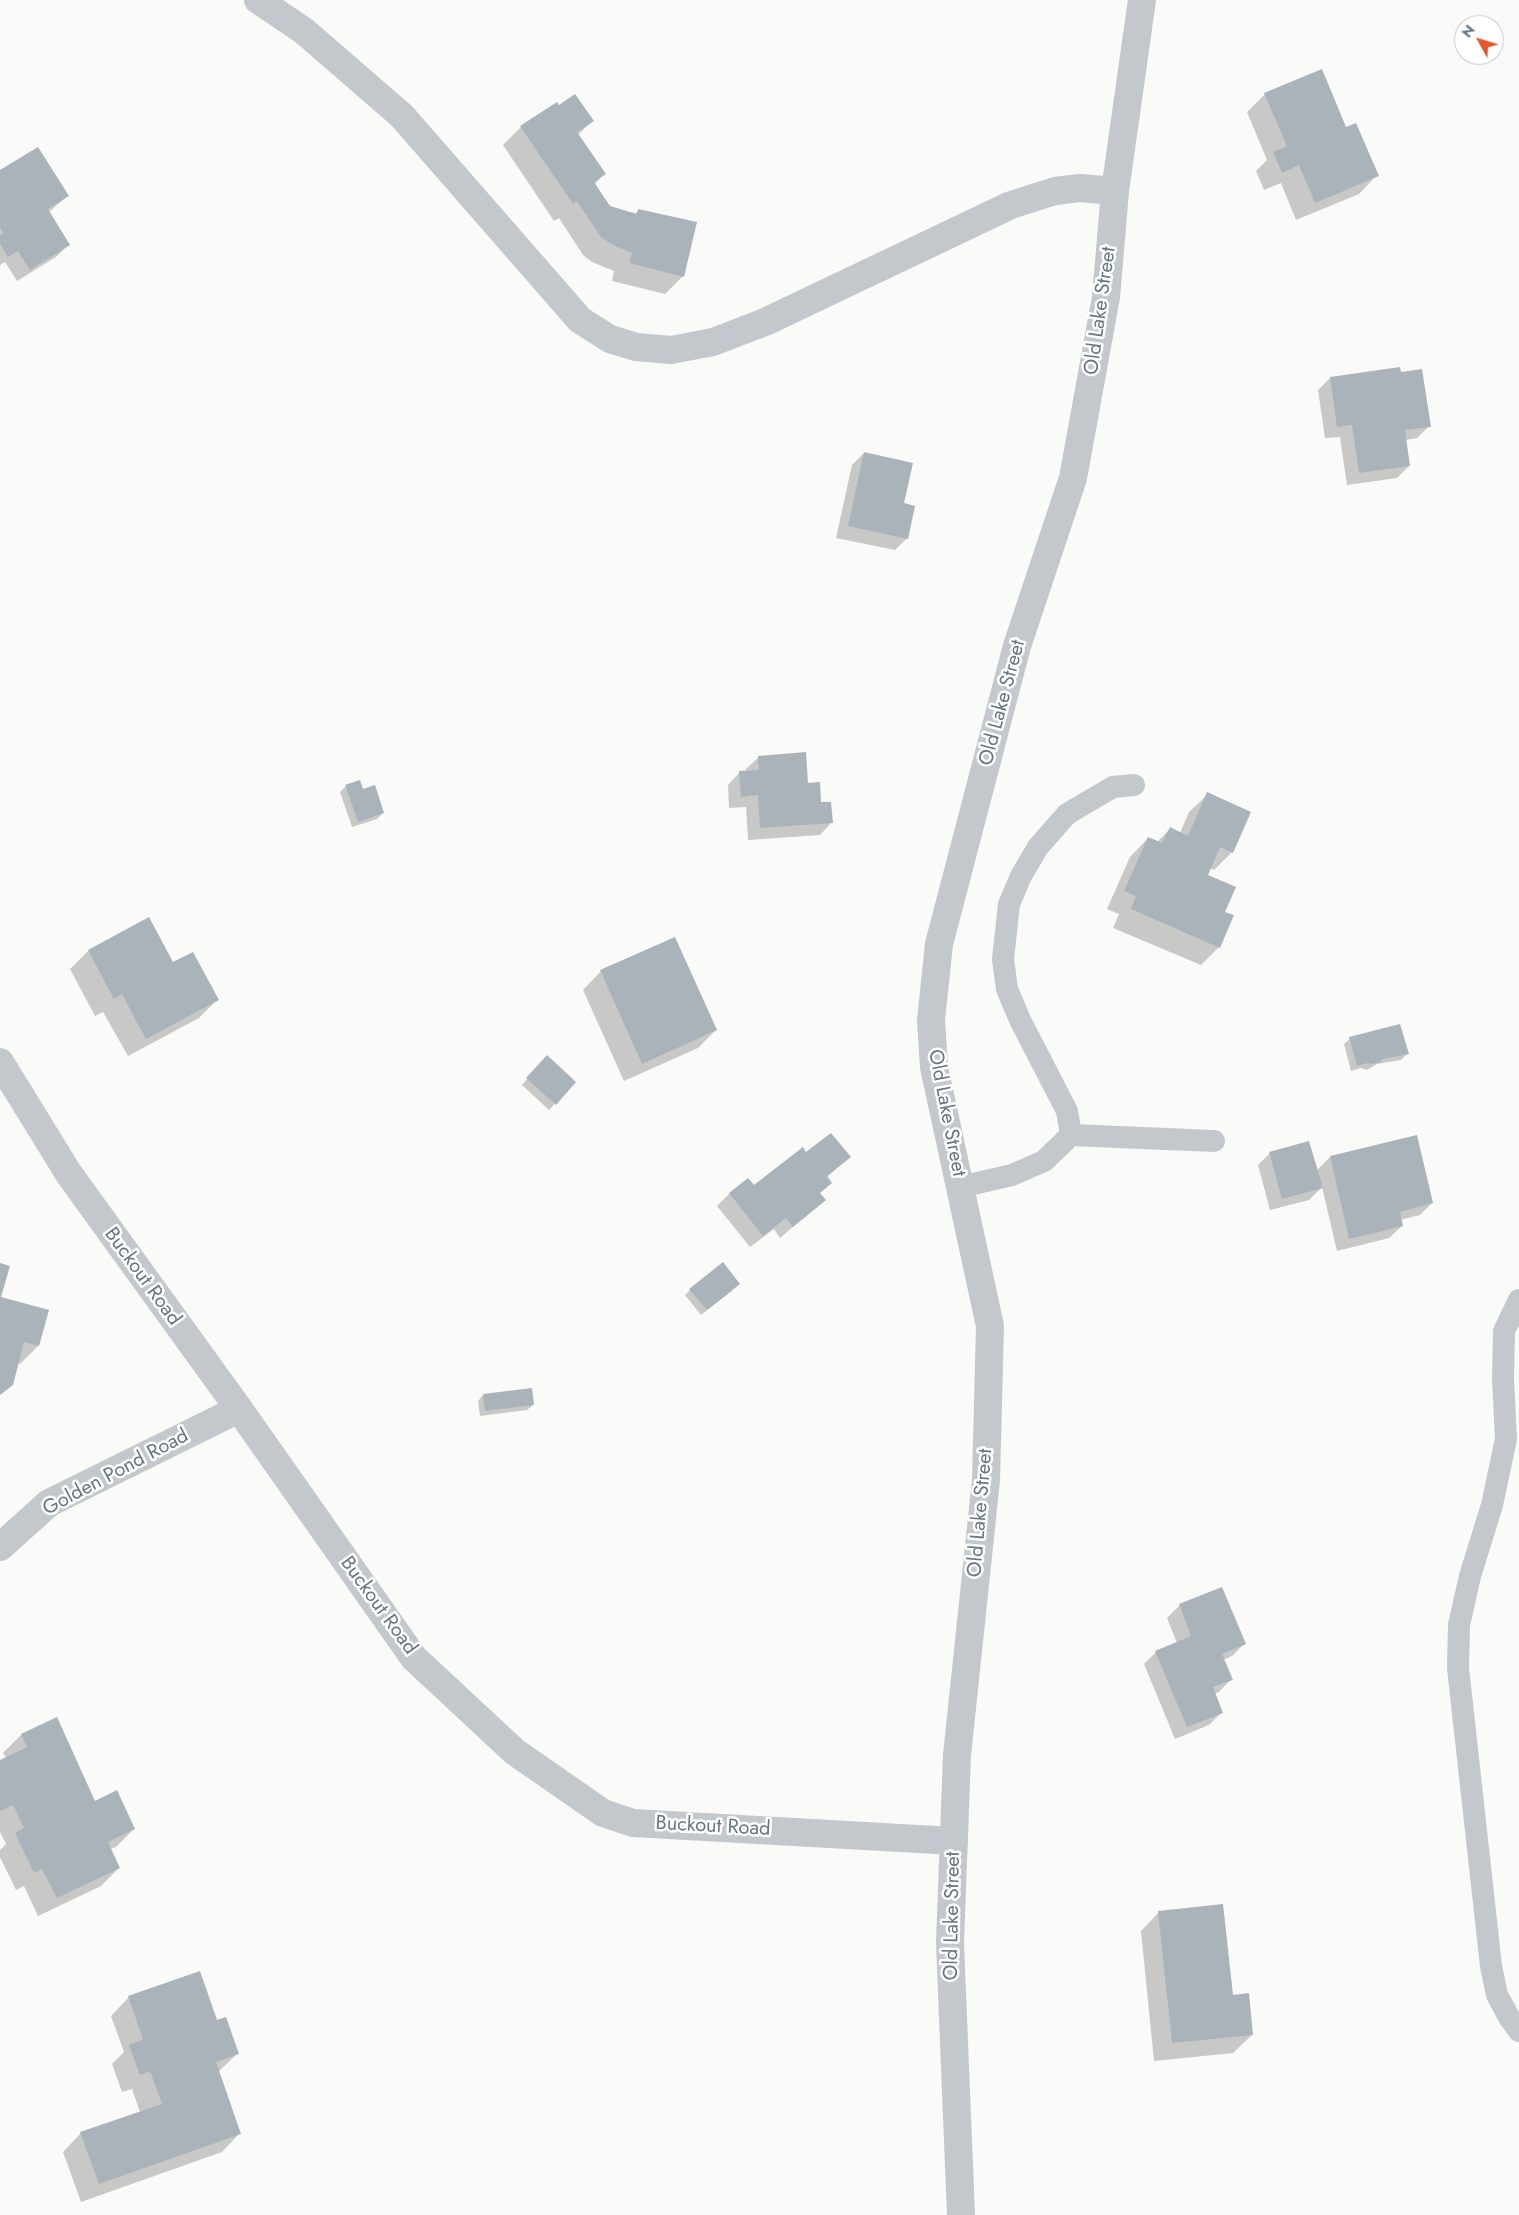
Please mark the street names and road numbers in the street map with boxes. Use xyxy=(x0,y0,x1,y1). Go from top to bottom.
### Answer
street label: Old Lake Street xyxy=(1080,245,1122,377)
street label: Old Lake Street xyxy=(975,638,1031,768)
street label: Old Lake Street xyxy=(922,1047,970,1179)
street label: Buckout Road xyxy=(98,1223,186,1331)
street label: Golden Pond Road xyxy=(39,1424,193,1522)
street label: Old Lake Street xyxy=(963,1448,999,1578)
street label: Buckout Road xyxy=(334,1552,422,1660)
street label: Buckout Road xyxy=(655,1812,771,1842)
street label: Old Lake Street xyxy=(940,1851,966,1981)

